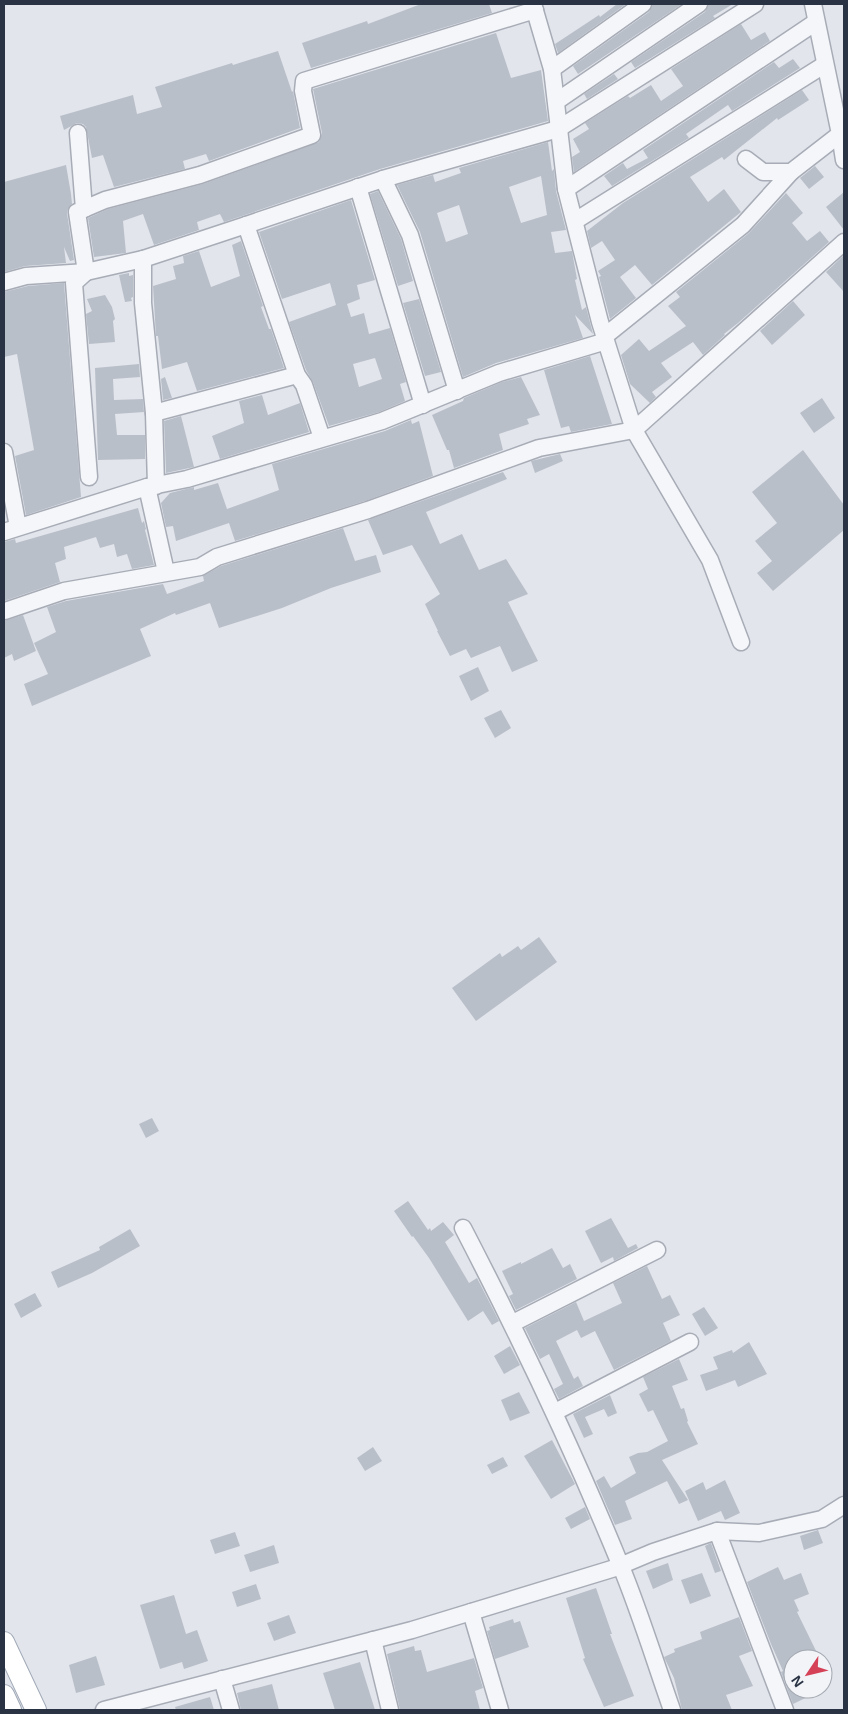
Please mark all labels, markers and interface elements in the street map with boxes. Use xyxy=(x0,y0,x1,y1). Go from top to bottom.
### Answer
north arrow xyxy=(783,1649,833,1699)
text: N xyxy=(788,1673,807,1690)

